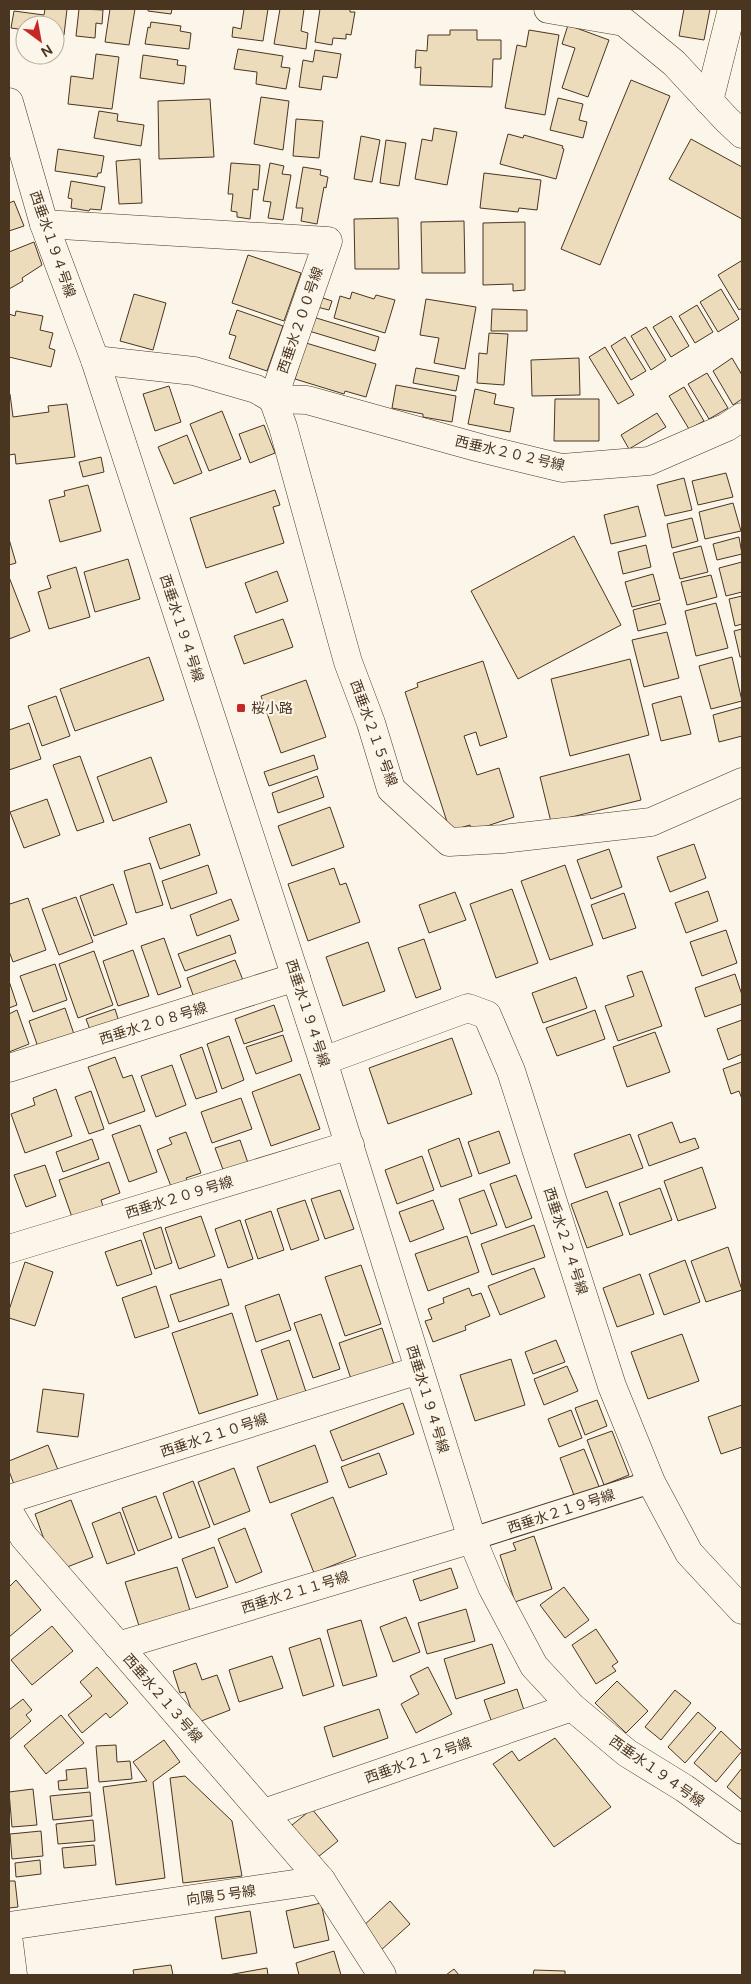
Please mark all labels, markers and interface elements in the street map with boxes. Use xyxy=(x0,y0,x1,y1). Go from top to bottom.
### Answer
north arrow xyxy=(15,15,65,65)
text: N xyxy=(38,41,56,61)
street label: 西垂水１９４号線 xyxy=(26,188,80,300)
street label: 西垂水２００号線 xyxy=(273,264,327,376)
street label: 西垂水２０２号線 xyxy=(453,432,567,474)
street label: 西垂水１９４号線 xyxy=(156,572,208,684)
street label: 西垂水２１５号線 xyxy=(346,677,402,789)
place label: 桜小路 xyxy=(251,699,293,717)
marker: 桜小路 xyxy=(235,702,247,714)
street label: 西垂水１９４号線 xyxy=(282,957,334,1069)
street label: 西垂水２０８号線 xyxy=(97,998,209,1048)
street label: 西垂水２０９号線 xyxy=(123,1172,235,1222)
street label: 西垂水２２４号線 xyxy=(540,1185,592,1297)
street label: 西垂水１９４号線 xyxy=(403,1343,453,1455)
street label: 西垂水２１０号線 xyxy=(158,1409,270,1461)
street label: 西垂水２１９号線 xyxy=(505,1485,617,1537)
street label: 西垂水２１１号線 xyxy=(239,1567,351,1617)
street label: 西垂水２１３号線 xyxy=(119,1650,207,1746)
street label: 西垂水１９４号線 xyxy=(606,1732,708,1810)
street label: 西垂水２１２号線 xyxy=(362,1733,474,1787)
street label: 向陽５号線 xyxy=(185,1881,257,1909)

